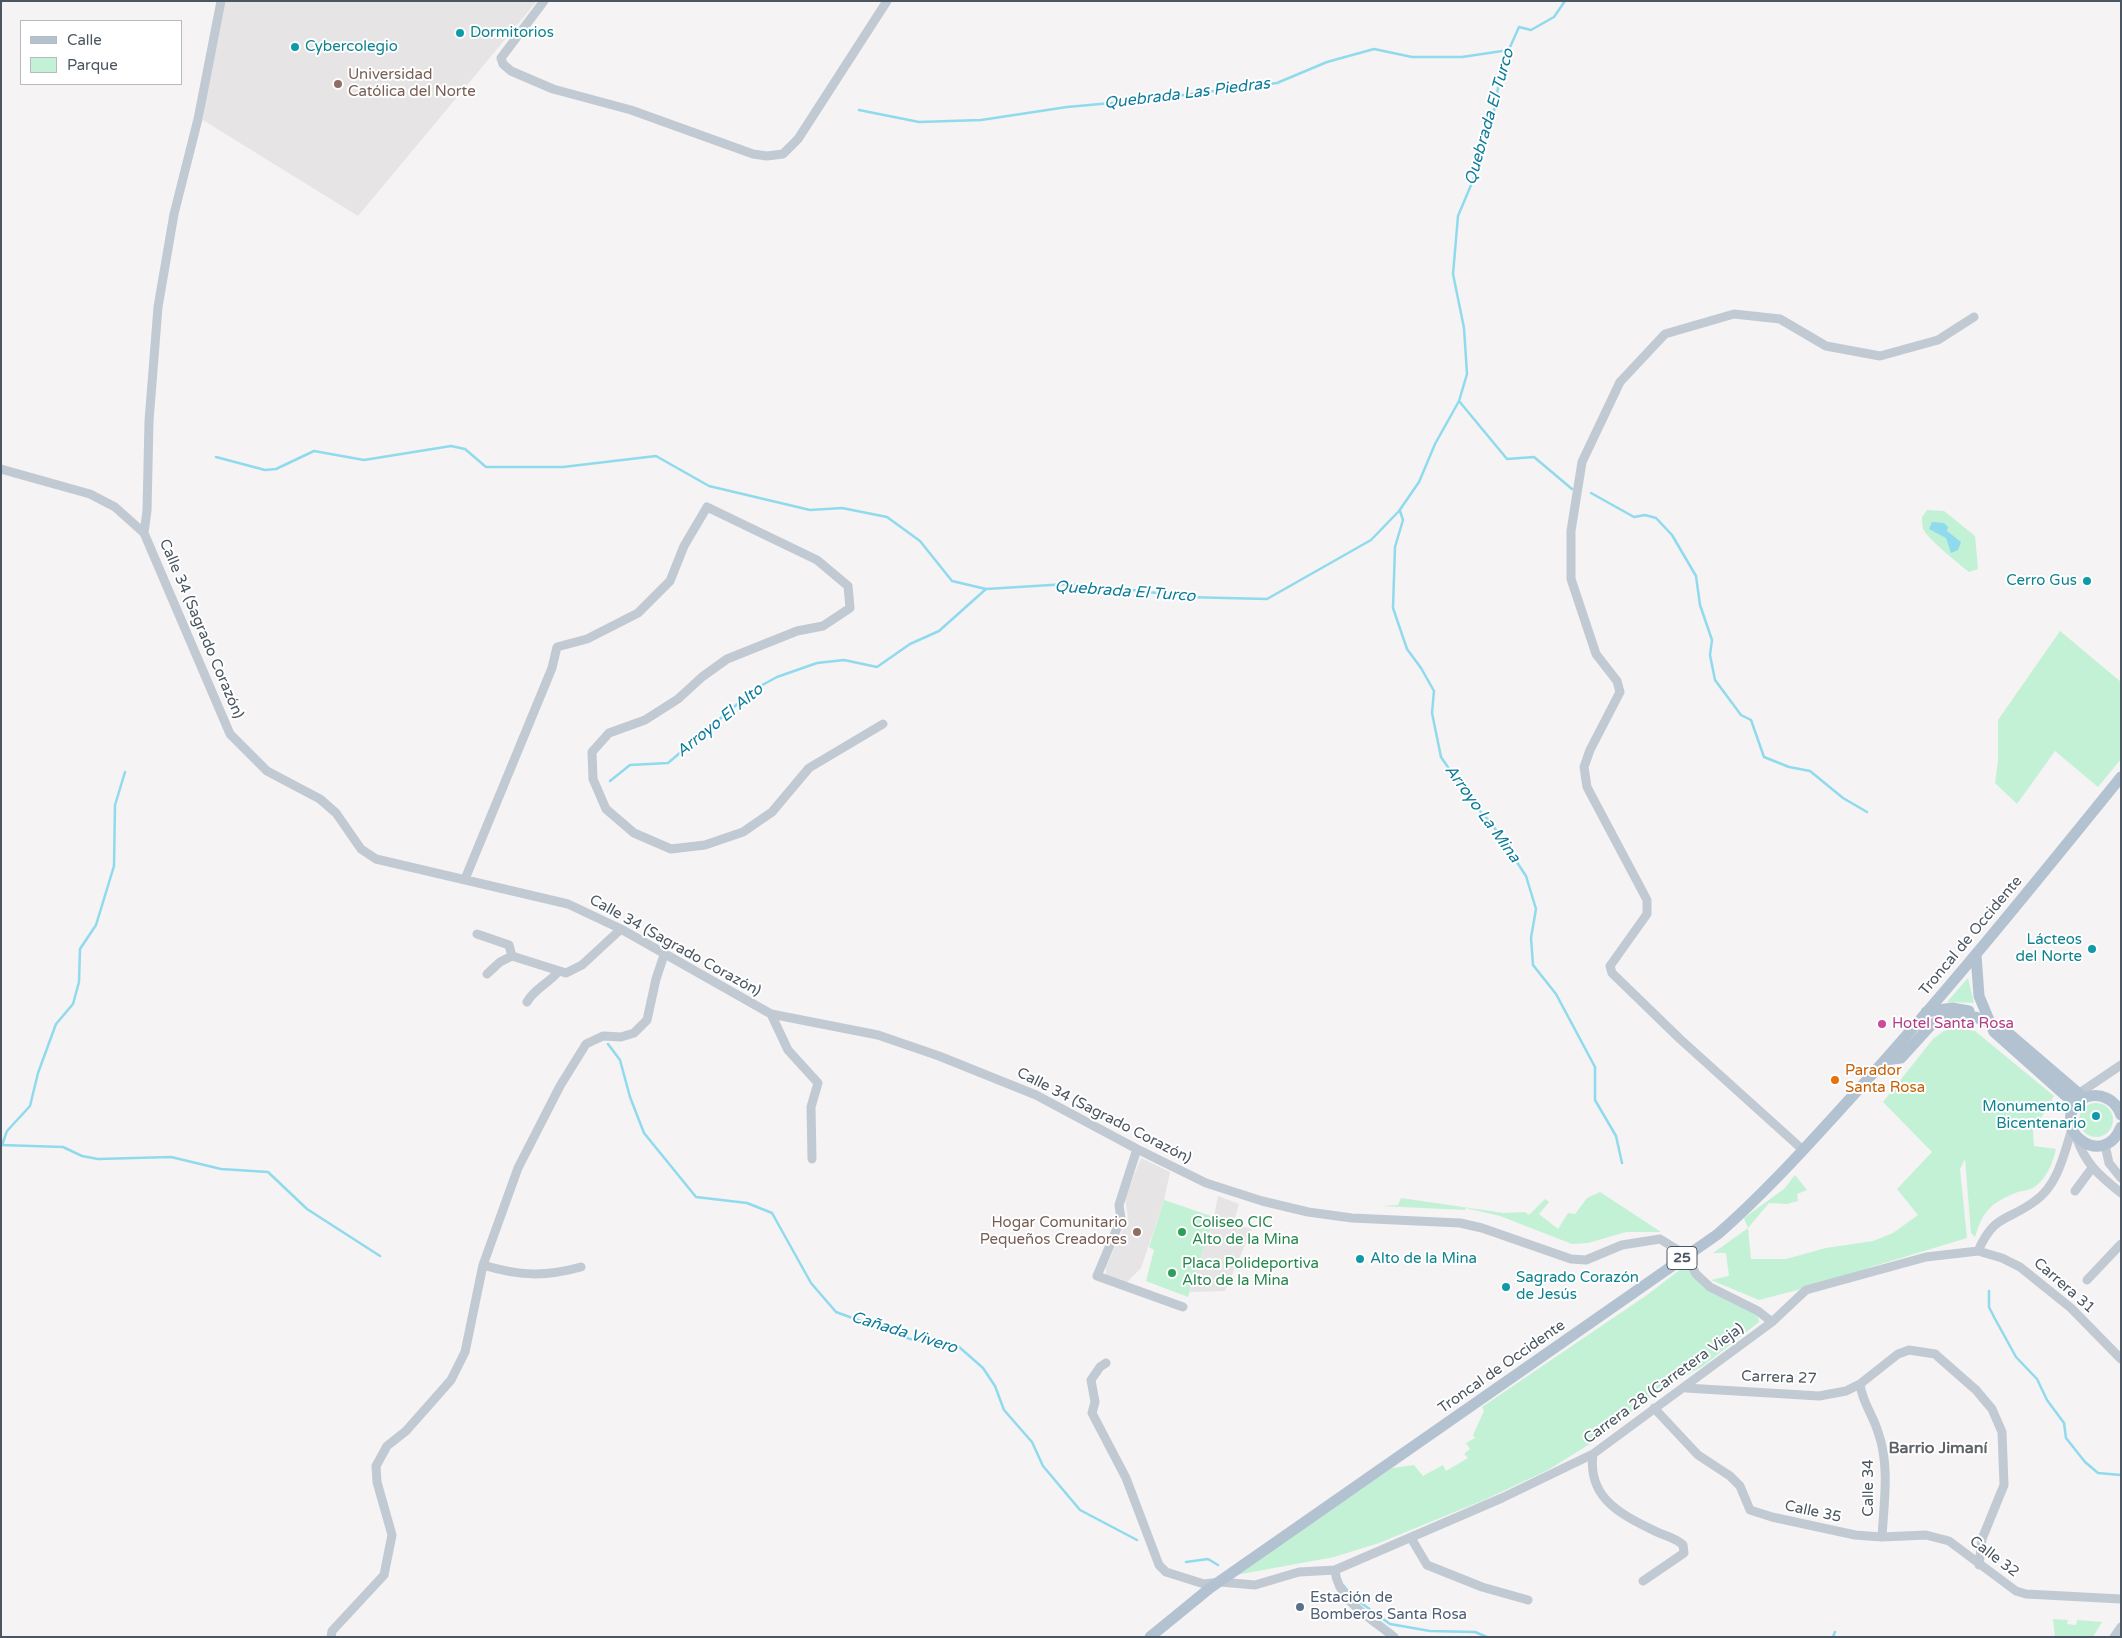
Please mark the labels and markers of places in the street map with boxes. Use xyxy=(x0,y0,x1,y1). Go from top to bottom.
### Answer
place label: Dormitorios xyxy=(470,24,554,42)
marker: Dormitorios xyxy=(454,27,466,39)
place label: Cybercolegio xyxy=(305,38,398,56)
marker: Cybercolegio xyxy=(289,41,301,53)
place label: Universidad Católica del Norte xyxy=(348,66,476,101)
marker: Universidad Católica del Norte xyxy=(332,78,344,90)
place label: Cerro Gus xyxy=(2006,572,2077,590)
marker: Cerro Gus xyxy=(2081,575,2093,587)
place label: Lácteos del Norte xyxy=(2016,931,2082,966)
marker: Lácteos del Norte xyxy=(2086,943,2098,955)
place label: Hotel Santa Rosa xyxy=(1892,1015,2014,1033)
marker: Hotel Santa Rosa xyxy=(1876,1018,1888,1030)
place label: Parador Santa Rosa xyxy=(1845,1062,1925,1097)
marker: Parador Santa Rosa xyxy=(1829,1074,1841,1086)
place label: Monumento al Bicentenario xyxy=(1982,1098,2086,1133)
marker: Monumento al Bicentenario xyxy=(2090,1110,2102,1122)
place label: Hogar Comunitario Pequeños Creadores xyxy=(980,1214,1127,1249)
place label: Coliseo CIC Alto de la Mina xyxy=(1192,1214,1299,1249)
marker: Hogar Comunitario Pequeños Creadores xyxy=(1131,1226,1143,1238)
marker: Coliseo CIC Alto de la Mina xyxy=(1176,1226,1188,1238)
place label: Alto de la Mina xyxy=(1370,1250,1477,1268)
marker: Alto de la Mina xyxy=(1354,1253,1366,1265)
place label: Placa Polideportiva Alto de la Mina xyxy=(1182,1255,1319,1290)
marker: Placa Polideportiva Alto de la Mina xyxy=(1166,1267,1178,1279)
place label: Sagrado Corazón de Jesús xyxy=(1516,1269,1639,1304)
marker: Sagrado Corazón de Jesús xyxy=(1500,1281,1512,1293)
place label: Estación de Bomberos Santa Rosa xyxy=(1310,1589,1467,1624)
marker: Estación de Bomberos Santa Rosa xyxy=(1294,1601,1306,1613)

